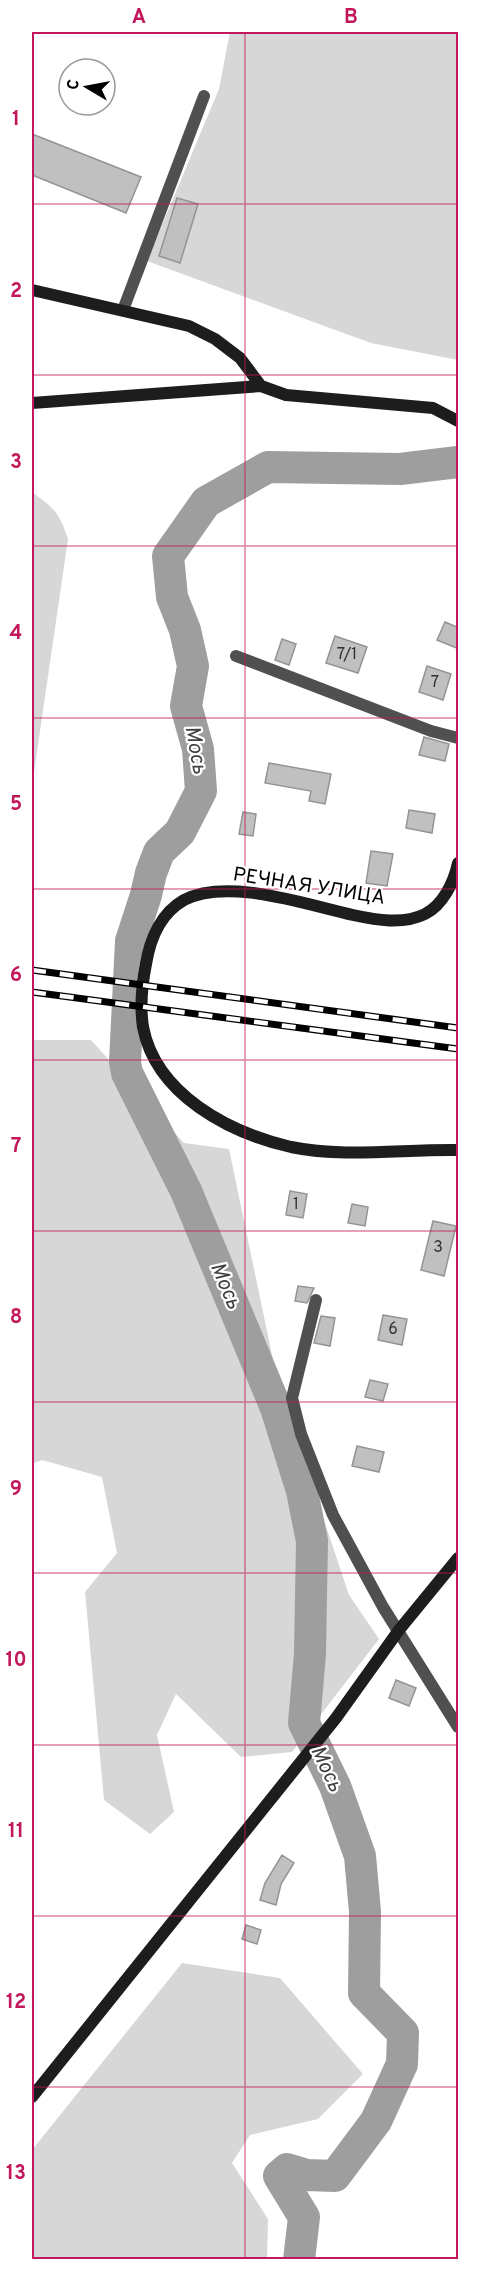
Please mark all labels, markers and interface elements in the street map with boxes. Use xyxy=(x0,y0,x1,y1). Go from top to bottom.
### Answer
text: A xyxy=(132,5,146,31)
text: B xyxy=(344,5,358,31)
north arrow xyxy=(57,57,117,117)
text: С xyxy=(63,78,85,92)
text: 1 xyxy=(12,107,20,133)
text: 2 xyxy=(10,279,22,305)
text: 3 xyxy=(10,450,22,476)
text: 4 xyxy=(10,621,22,647)
house number: 7/1 xyxy=(337,645,357,665)
house number: 7 xyxy=(431,673,439,693)
water label: Мось xyxy=(178,724,213,776)
text: 5 xyxy=(10,792,22,818)
street label: РЕЧНАЯ УЛИЦА xyxy=(231,862,387,912)
text: 6 xyxy=(10,963,22,989)
text: 7 xyxy=(11,1134,21,1160)
house number: 1 xyxy=(293,1195,299,1215)
house number: 3 xyxy=(433,1238,443,1258)
water label: Мось xyxy=(203,1258,247,1314)
text: 8 xyxy=(10,1305,22,1331)
house number: 6 xyxy=(388,1320,398,1340)
text: 9 xyxy=(10,1477,22,1503)
text: 10 xyxy=(5,1648,27,1674)
water label: Мось xyxy=(304,1741,348,1797)
text: 11 xyxy=(8,1819,24,1845)
text: 12 xyxy=(6,1990,26,2016)
text: 13 xyxy=(6,2161,26,2187)

